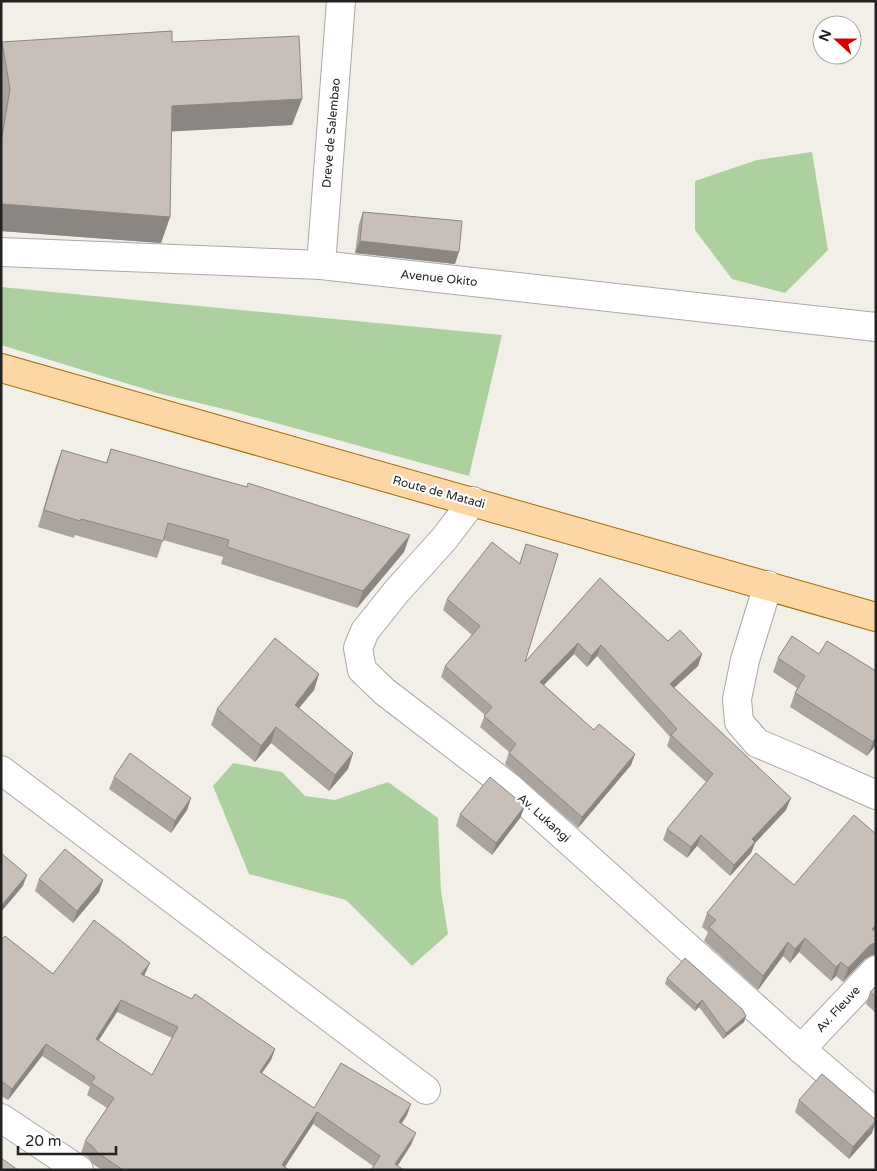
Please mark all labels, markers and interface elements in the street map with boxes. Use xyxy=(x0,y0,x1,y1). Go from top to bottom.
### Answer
north arrow xyxy=(812,15,862,65)
text: N xyxy=(815,27,835,44)
street label: Dreve de Salembao xyxy=(319,77,343,189)
street label: Avenue Okito xyxy=(400,267,478,289)
street label: Route de Matadi xyxy=(391,473,487,511)
street label: Av. Lukangi xyxy=(515,791,573,845)
street label: Av. Fleuve xyxy=(813,983,863,1035)
scale bar xyxy=(18,1124,115,1156)
text: 20 m xyxy=(25,1132,62,1150)

